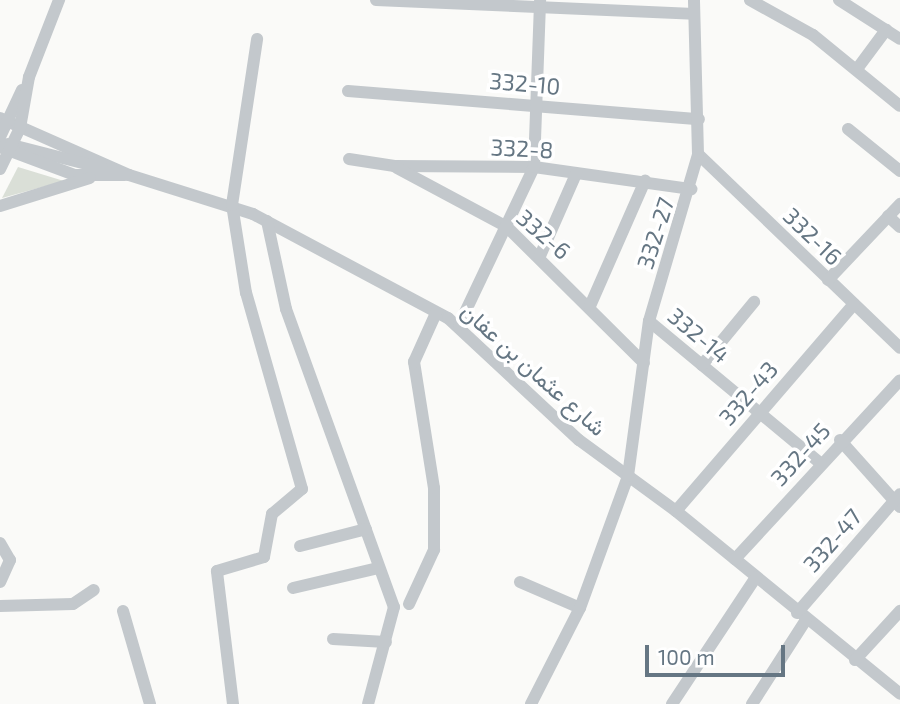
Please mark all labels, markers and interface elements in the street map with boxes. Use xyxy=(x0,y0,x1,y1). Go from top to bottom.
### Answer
street label: 332-10 xyxy=(488,66,562,100)
street label: 332-8 xyxy=(490,133,554,163)
street label: 332-27 xyxy=(631,194,679,272)
street label: 332-16 xyxy=(778,202,848,270)
street label: 332-6 xyxy=(512,203,576,265)
street label: شارع عثمان بن عفان xyxy=(456,297,612,441)
street label: 332-14 xyxy=(663,301,735,369)
street label: 332-43 xyxy=(713,355,783,431)
street label: 332-45 xyxy=(765,417,835,491)
street label: 332-47 xyxy=(797,503,867,577)
scale bar xyxy=(648,630,788,674)
text: 100 m xyxy=(658,644,715,669)

